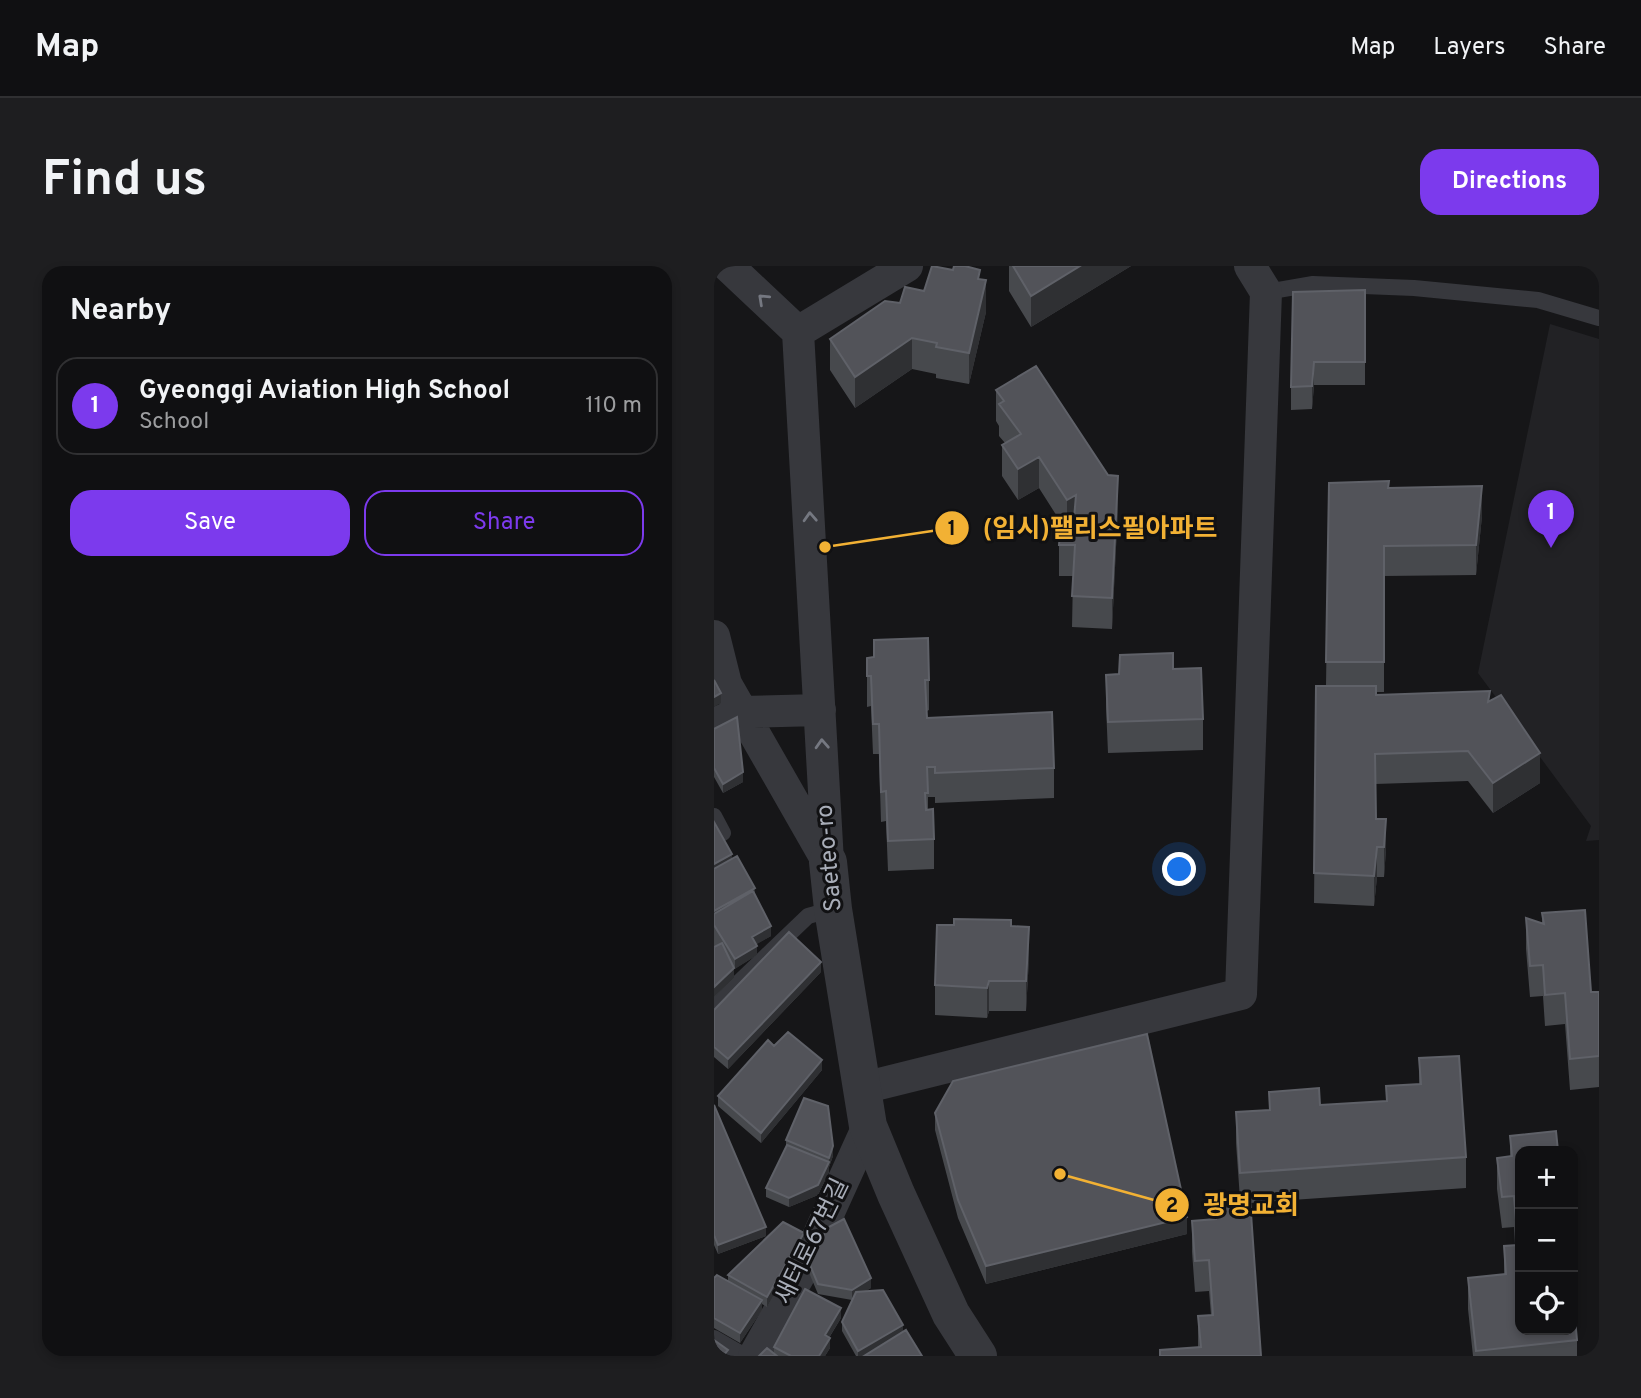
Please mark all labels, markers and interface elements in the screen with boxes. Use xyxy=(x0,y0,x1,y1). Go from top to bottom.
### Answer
text: Map xyxy=(35,27,99,69)
text: Map xyxy=(1350,33,1395,63)
text: Layers xyxy=(1433,33,1505,63)
text: Share xyxy=(1543,33,1606,63)
button: Directions xyxy=(1420,149,1599,215)
text: Find us xyxy=(42,151,207,213)
text: Nearby xyxy=(70,293,171,330)
one-way arrow xyxy=(758,295,771,308)
text: Gyeonggi Aviation High School xyxy=(139,375,510,408)
text: 1 xyxy=(90,392,100,421)
text: 110 m xyxy=(585,392,642,421)
text: School xyxy=(139,408,209,437)
button: Save xyxy=(70,490,350,556)
button: Share xyxy=(364,490,644,556)
pin: 1 xyxy=(1528,490,1574,548)
callout: (임시)팰리스필아파트 xyxy=(934,505,1232,552)
one-way arrow xyxy=(802,512,817,523)
text: (임시)팰리스필아파트 xyxy=(983,514,1217,547)
text: 1 xyxy=(948,516,956,543)
one-way arrow xyxy=(814,739,829,750)
street label: Saeteo-ro xyxy=(810,803,850,913)
your location xyxy=(1162,852,1196,886)
map controls xyxy=(1515,1146,1578,1335)
button: + xyxy=(1515,1146,1578,1209)
street label: 새터로67번길 xyxy=(770,1174,856,1310)
callout: 광명교회 xyxy=(1155,1182,1313,1229)
text: 광명교회 xyxy=(1203,1191,1299,1224)
text: 2 xyxy=(1166,1193,1178,1220)
button: − xyxy=(1515,1209,1578,1272)
button: locate xyxy=(1515,1272,1578,1335)

